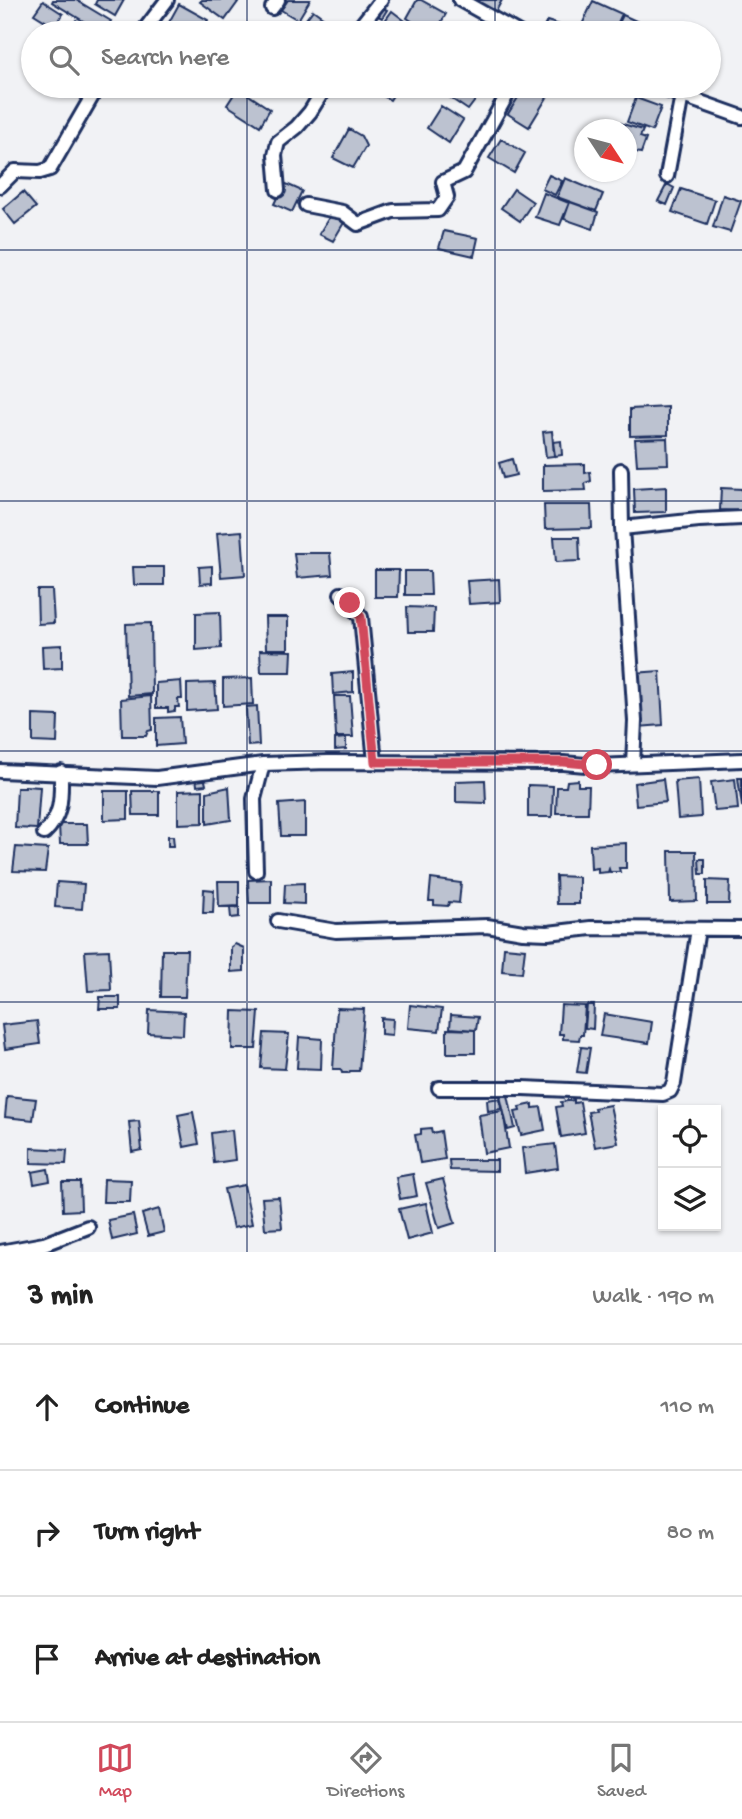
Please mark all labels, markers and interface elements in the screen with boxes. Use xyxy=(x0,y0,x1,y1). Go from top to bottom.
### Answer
search box xyxy=(21,21,721,98)
icon: search xyxy=(45,41,83,79)
text: Search here xyxy=(101,44,229,75)
north arrow xyxy=(574,119,637,182)
route end xyxy=(334,587,365,618)
route start xyxy=(581,749,612,780)
map controls xyxy=(658,1105,721,1231)
button: locate xyxy=(658,1105,721,1168)
button: layers xyxy=(658,1168,721,1231)
text: 3 min xyxy=(28,1280,93,1315)
text: Walk · 190 m xyxy=(593,1284,714,1311)
icon: ahead xyxy=(28,1388,66,1426)
text: Continue xyxy=(95,1392,189,1423)
text: 110 m xyxy=(661,1394,714,1421)
icon: right xyxy=(28,1514,66,1552)
text: Turn right xyxy=(95,1518,199,1549)
text: 80 m xyxy=(667,1520,714,1547)
icon: arrive xyxy=(28,1640,66,1678)
text: Arrive at destination xyxy=(95,1644,320,1675)
tab: Map xyxy=(96,1739,134,1804)
tab: Directions xyxy=(327,1739,404,1804)
tab: Saved xyxy=(597,1739,646,1804)

